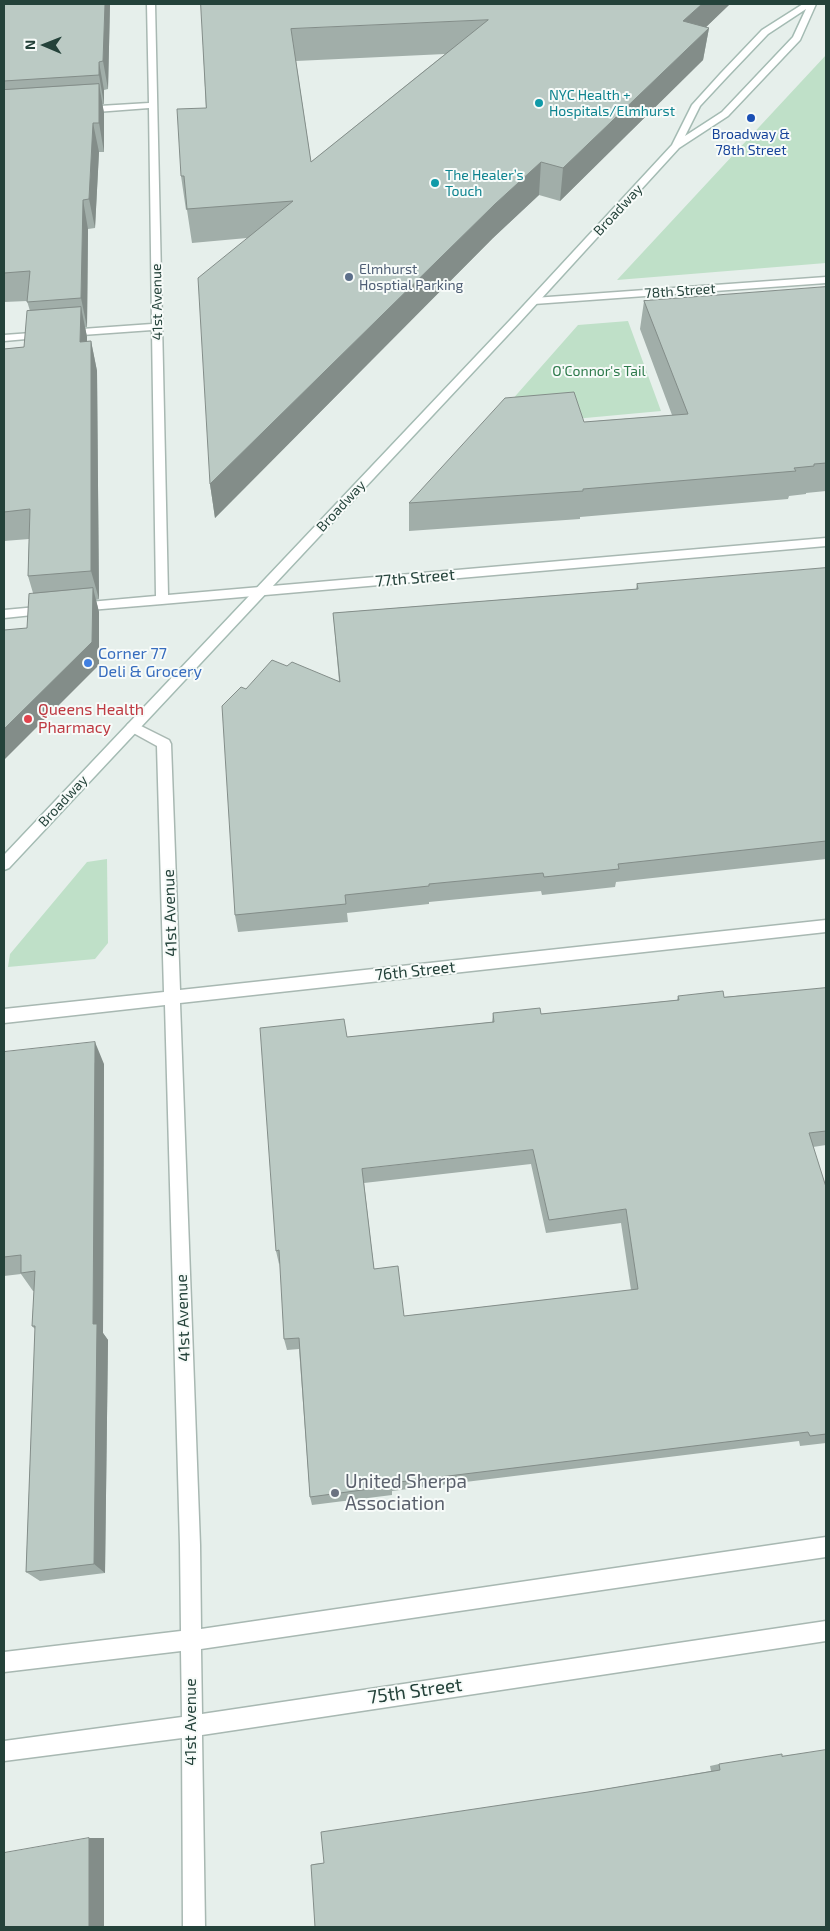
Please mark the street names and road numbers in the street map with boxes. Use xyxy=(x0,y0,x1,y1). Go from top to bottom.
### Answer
street label: Broadway xyxy=(590,181,646,239)
street label: 41st Avenue xyxy=(148,264,166,340)
street label: 78th Street xyxy=(644,280,716,302)
street label: Broadway xyxy=(313,477,369,535)
street label: 77th Street xyxy=(374,565,456,591)
street label: Broadway xyxy=(35,772,91,830)
street label: 41st Avenue xyxy=(159,869,181,957)
street label: 76th Street xyxy=(374,957,456,985)
street label: 41st Avenue xyxy=(172,1274,194,1362)
street label: 75th Street xyxy=(366,1673,464,1709)
street label: 41st Avenue xyxy=(181,1678,201,1766)

